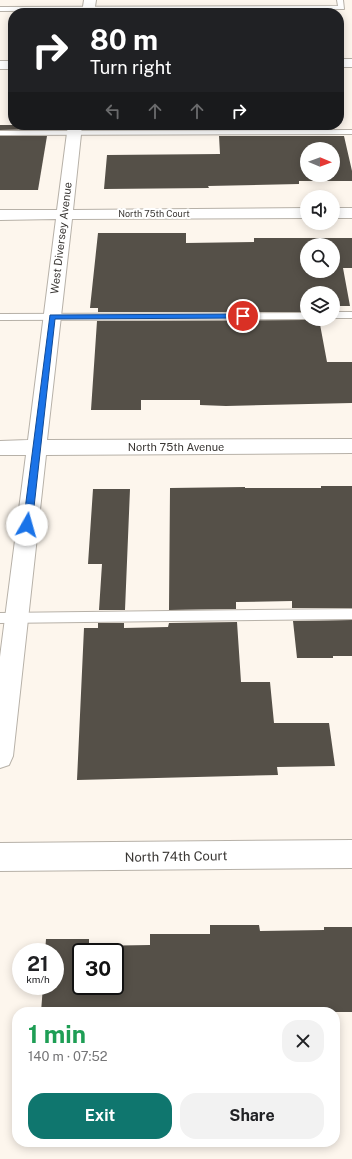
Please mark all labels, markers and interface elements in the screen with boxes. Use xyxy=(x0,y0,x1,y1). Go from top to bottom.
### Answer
text: 80 m xyxy=(90,23,158,56)
icon: right xyxy=(24,24,76,76)
text: Turn right xyxy=(90,57,172,78)
icon: left xyxy=(102,100,124,122)
icon: ahead xyxy=(144,100,166,122)
icon: ahead xyxy=(186,100,208,122)
icon: right xyxy=(228,100,250,122)
north arrow xyxy=(300,142,340,182)
map controls xyxy=(300,142,340,326)
street label: West Diversey Avenue xyxy=(48,181,74,295)
button: sound xyxy=(300,190,340,230)
street label: North 75th Court xyxy=(118,208,190,219)
button: search xyxy=(300,238,340,278)
button: layers xyxy=(300,286,340,326)
pin xyxy=(226,299,260,333)
icon: arrive xyxy=(232,305,254,327)
street label: North 75th Avenue xyxy=(128,441,224,453)
position arrow xyxy=(6,504,48,546)
street label: North 74th Court xyxy=(124,848,228,865)
speed limit sign: 30 xyxy=(72,943,124,995)
text: 21 xyxy=(27,952,49,976)
text: km/h xyxy=(26,973,50,985)
text: 1 min xyxy=(28,1020,86,1048)
button: close xyxy=(282,1020,324,1062)
text: 140 m · 07:52 xyxy=(28,1049,108,1064)
button: Exit xyxy=(28,1093,172,1139)
button: Share xyxy=(180,1093,324,1139)

